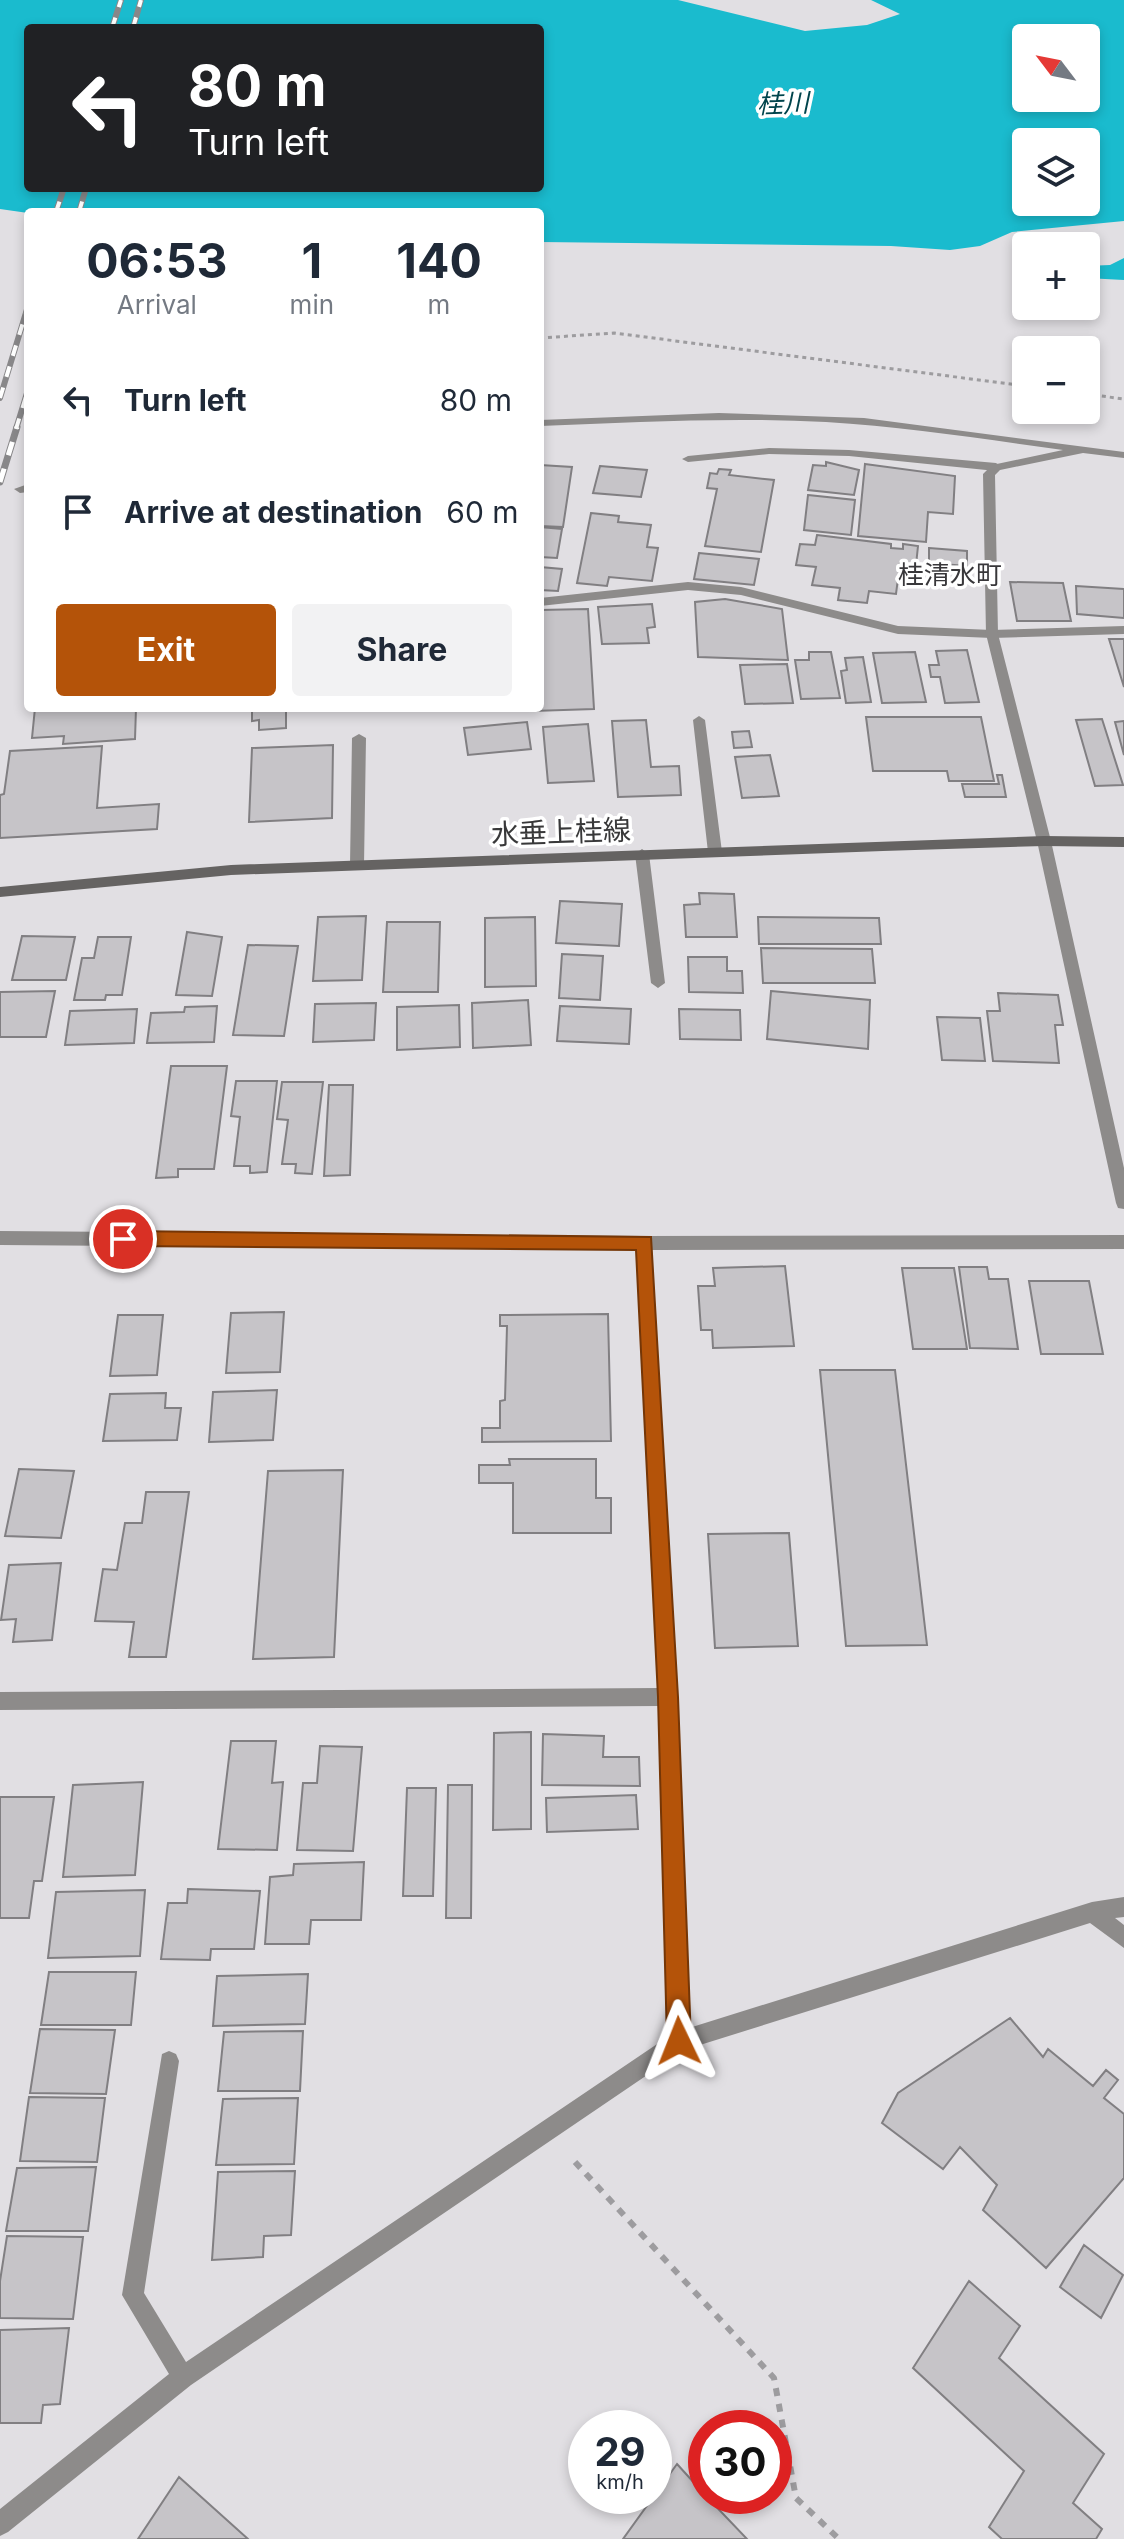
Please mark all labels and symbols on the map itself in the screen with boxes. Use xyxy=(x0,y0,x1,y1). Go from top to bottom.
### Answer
north arrow xyxy=(1012,24,1100,112)
water label: 桂川 xyxy=(756,86,813,119)
district label: 桂清水町 xyxy=(898,559,1002,590)
street label: 水垂上桂線 xyxy=(490,813,632,851)
pin xyxy=(89,1205,157,1273)
position arrow xyxy=(637,1999,721,2083)
speed limit sign: 30 xyxy=(688,2410,792,2514)

